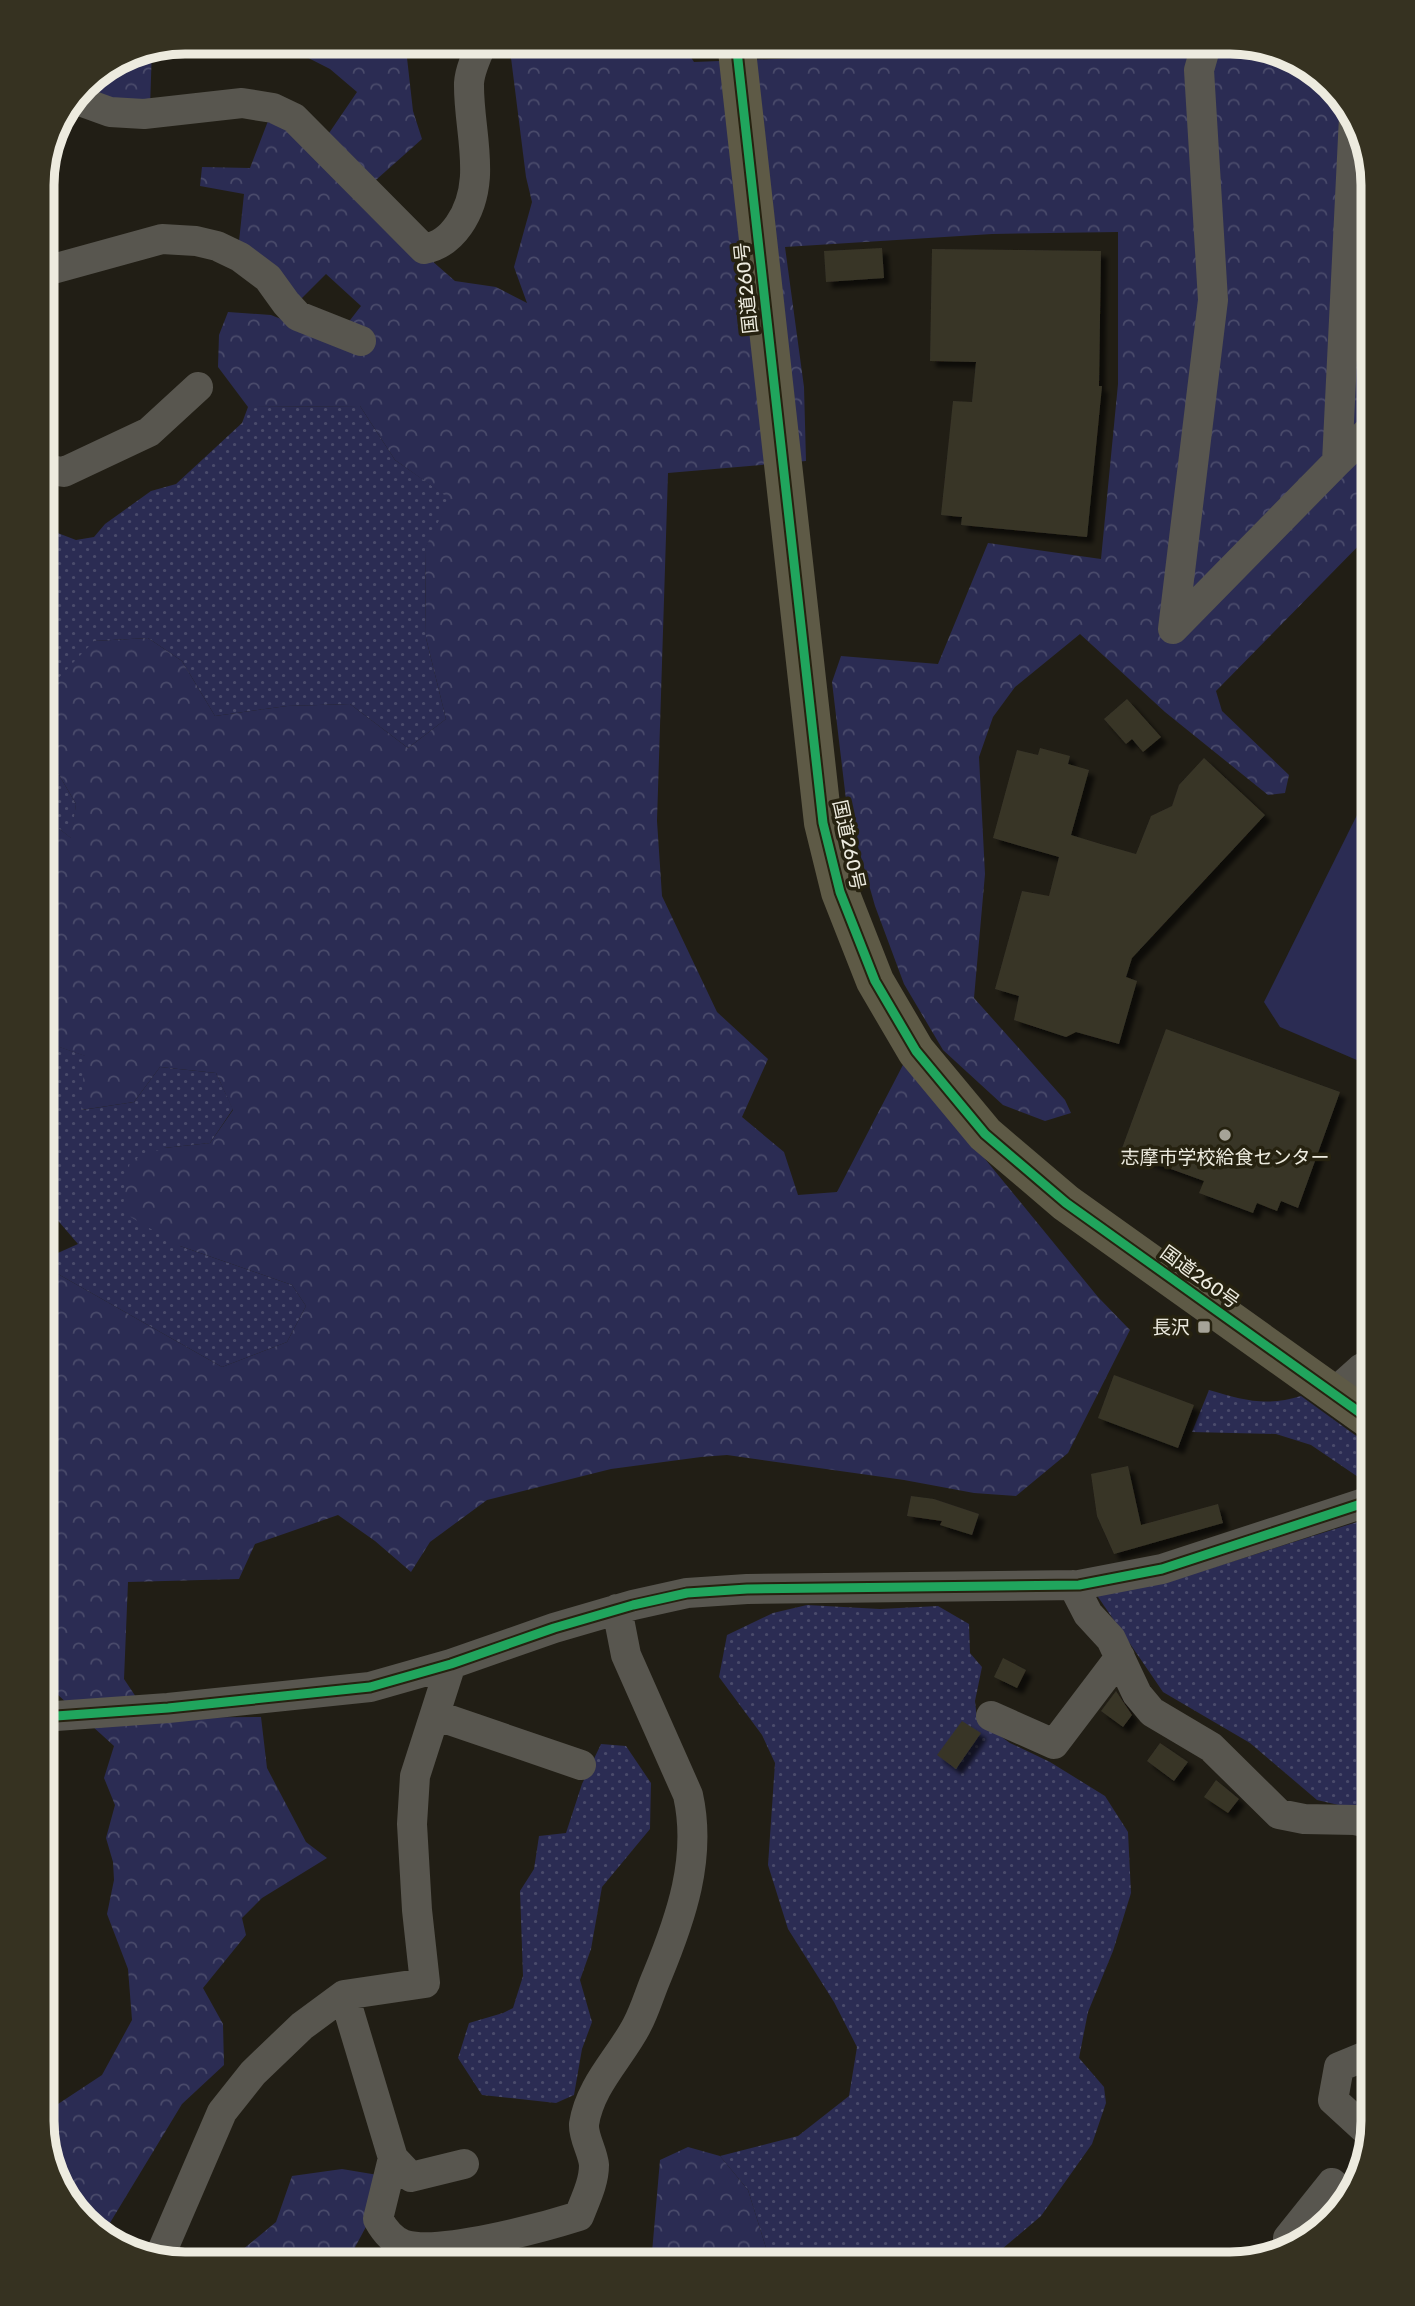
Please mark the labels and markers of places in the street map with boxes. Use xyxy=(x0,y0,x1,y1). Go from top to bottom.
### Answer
marker: 志摩市学校給食センター xyxy=(1217,1127,1233,1143)
place label: 志摩市学校給食センター xyxy=(1120,1146,1330,1169)
place label: 長沢 xyxy=(1152,1316,1190,1339)
marker: 長沢 xyxy=(1196,1319,1212,1335)

